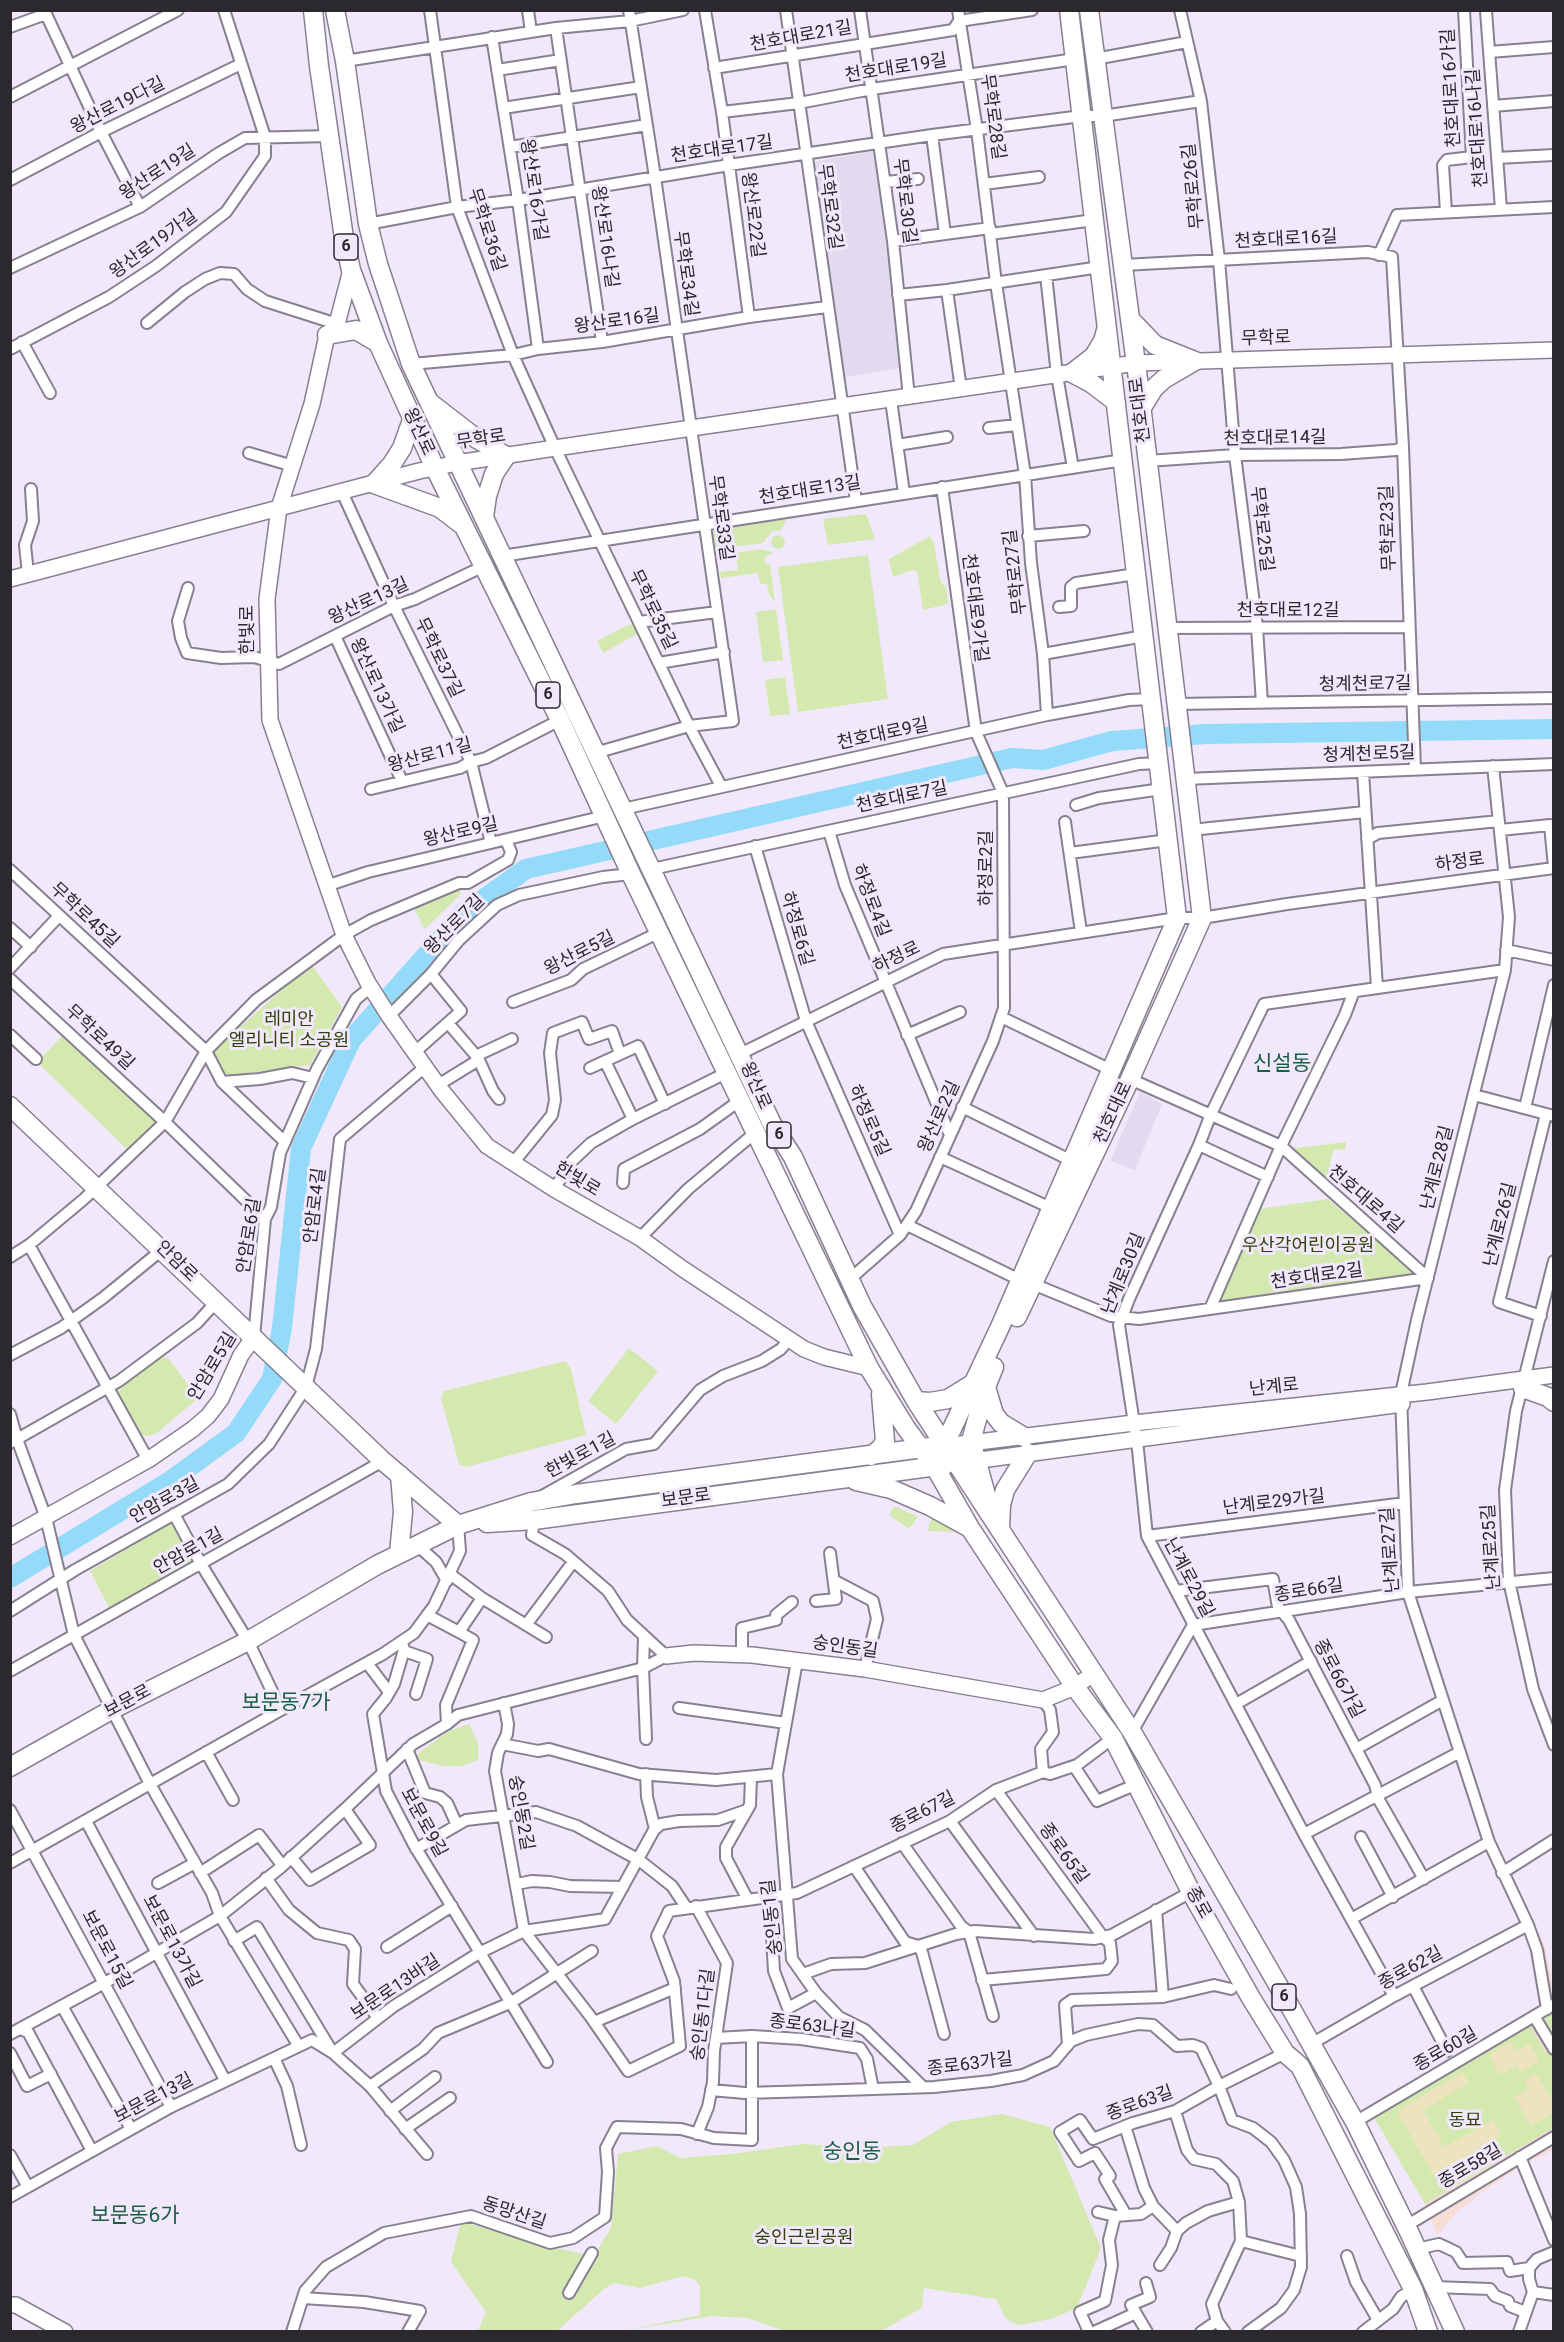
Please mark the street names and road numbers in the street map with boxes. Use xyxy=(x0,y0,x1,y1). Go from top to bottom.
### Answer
street label: 천호대로21길 xyxy=(748,17,854,57)
street label: 천호대로16가길 xyxy=(1438,28,1466,148)
street label: 천호대로19길 xyxy=(843,50,949,88)
street label: 천호대로16나길 xyxy=(1463,68,1493,188)
street label: 왕산로19다길 xyxy=(67,73,169,139)
street label: 무학로28길 xyxy=(975,73,1009,161)
street label: 천호대로17길 xyxy=(669,132,775,168)
street label: 왕산로16가길 xyxy=(515,137,551,243)
street label: 왕산로19길 xyxy=(116,140,200,206)
street label: 무학로26길 xyxy=(1179,142,1209,230)
street label: 무학로30길 xyxy=(888,157,920,245)
street label: 무학로32길 xyxy=(812,163,846,251)
street label: 왕산로22길 xyxy=(736,171,768,259)
street label: 왕산로16나길 xyxy=(586,184,622,290)
street label: 무학로36길 xyxy=(462,186,510,274)
street label: 왕산로19가길 xyxy=(106,206,202,284)
street label: 천호대로16길 xyxy=(1234,227,1338,253)
street label: 무학로34길 xyxy=(668,230,702,318)
road number: 6 xyxy=(334,234,358,260)
street label: 왕산로16길 xyxy=(573,305,661,339)
street label: 무학로 xyxy=(1241,327,1291,351)
street label: 천호대로 xyxy=(1126,376,1156,444)
street label: 왕산로 xyxy=(398,405,438,459)
street label: 무학로 xyxy=(455,425,507,455)
street label: 천호대로14길 xyxy=(1223,427,1327,451)
street label: 천호대로13길 xyxy=(757,472,863,510)
street label: 무학로33길 xyxy=(703,474,737,562)
street label: 무학로23길 xyxy=(1377,484,1401,572)
street label: 무학로25길 xyxy=(1245,485,1277,573)
street label: 무학로27길 xyxy=(1000,528,1032,616)
street label: 천호대로9가길 xyxy=(957,552,991,664)
street label: 무학로35길 xyxy=(623,566,681,654)
street label: 왕산로13길 xyxy=(325,574,413,630)
street label: 천호대로12길 xyxy=(1236,600,1340,622)
street label: 한빛로 xyxy=(237,605,259,655)
street label: 무학로37길 xyxy=(409,614,467,702)
street label: 왕산로13가길 xyxy=(344,635,408,737)
street label: 청계천로7길 xyxy=(1318,673,1412,697)
road number: 6 xyxy=(536,682,560,708)
street label: 천호대로9길 xyxy=(835,715,931,755)
street label: 왕산로11길 xyxy=(385,734,475,778)
street label: 청계천로5길 xyxy=(1322,743,1416,767)
street label: 천호대로7길 xyxy=(854,778,950,818)
street label: 왕산로9길 xyxy=(421,814,501,852)
street label: 하정로2길 xyxy=(976,830,998,906)
street label: 하정로 xyxy=(1434,849,1486,877)
street label: 하정로4길 xyxy=(846,861,894,941)
street label: 무학로45길 xyxy=(45,879,123,953)
street label: 하정로6길 xyxy=(775,889,817,969)
street label: 왕산로7길 xyxy=(420,890,490,960)
street label: 왕산로5길 xyxy=(541,927,619,981)
street label: 하정로 xyxy=(870,937,924,979)
street label: 무학로49길 xyxy=(60,1001,138,1075)
street label: 왕산로 xyxy=(735,1059,775,1113)
street label: 왕산로2길 xyxy=(915,1078,965,1156)
street label: 천호대로 xyxy=(1090,1078,1138,1148)
street label: 하정로5길 xyxy=(843,1082,893,1160)
road number: 6 xyxy=(767,1122,791,1148)
street label: 난계로28길 xyxy=(1417,1123,1459,1213)
street label: 한빛로 xyxy=(550,1158,604,1202)
street label: 천호대로4길 xyxy=(1323,1161,1407,1239)
street label: 안암로4길 xyxy=(301,1167,331,1245)
street label: 난계로26길 xyxy=(1480,1180,1522,1270)
street label: 안암로6길 xyxy=(233,1197,267,1275)
street label: 난계로30길 xyxy=(1098,1230,1150,1318)
street label: 안암로 xyxy=(151,1237,201,1287)
street label: 천호대로2길 xyxy=(1269,1260,1365,1294)
street label: 안암로5길 xyxy=(184,1329,242,1405)
street label: 난계로 xyxy=(1248,1375,1300,1401)
street label: 한빛로1길 xyxy=(542,1429,620,1483)
street label: 안암로3길 xyxy=(126,1473,204,1529)
street label: 보문로 xyxy=(660,1485,712,1513)
street label: 난계로29가길 xyxy=(1222,1486,1326,1520)
street label: 난계로25길 xyxy=(1478,1503,1506,1591)
street label: 난계로27길 xyxy=(1377,1506,1405,1594)
street label: 안암로1길 xyxy=(150,1524,228,1580)
street label: 난계로29길 xyxy=(1158,1535,1218,1621)
street label: 종로66길 xyxy=(1273,1575,1345,1607)
street label: 숭인동길 xyxy=(811,1633,879,1663)
street label: 종로66가길 xyxy=(1308,1636,1368,1722)
street label: 보문로 xyxy=(101,1681,155,1723)
street label: 숭인동2길 xyxy=(503,1774,537,1852)
street label: 보문로9길 xyxy=(395,1784,451,1862)
street label: 종로67길 xyxy=(887,1788,959,1838)
street label: 종로65길 xyxy=(1034,1819,1092,1889)
street label: 숭인동1길 xyxy=(758,1878,788,1956)
street label: 종로 xyxy=(1181,1883,1215,1923)
street label: 보문로13가길 xyxy=(137,1891,205,1993)
street label: 보문로15길 xyxy=(76,1907,136,1993)
street label: 종로62길 xyxy=(1375,1943,1447,1995)
street label: 보문로13바길 xyxy=(347,1950,445,2026)
street label: 숭인동1다길 xyxy=(688,1968,720,2062)
road number: 6 xyxy=(1272,1984,1296,2010)
street label: 종로63나길 xyxy=(768,2011,856,2043)
street label: 종로60길 xyxy=(1410,2023,1482,2077)
street label: 종로63가길 xyxy=(926,2049,1014,2081)
street label: 보문로13길 xyxy=(111,2069,197,2129)
street label: 종로63길 xyxy=(1103,2082,1177,2126)
street label: 종로58길 xyxy=(1435,2140,1507,2194)
street label: 동망산길 xyxy=(479,2193,549,2235)

